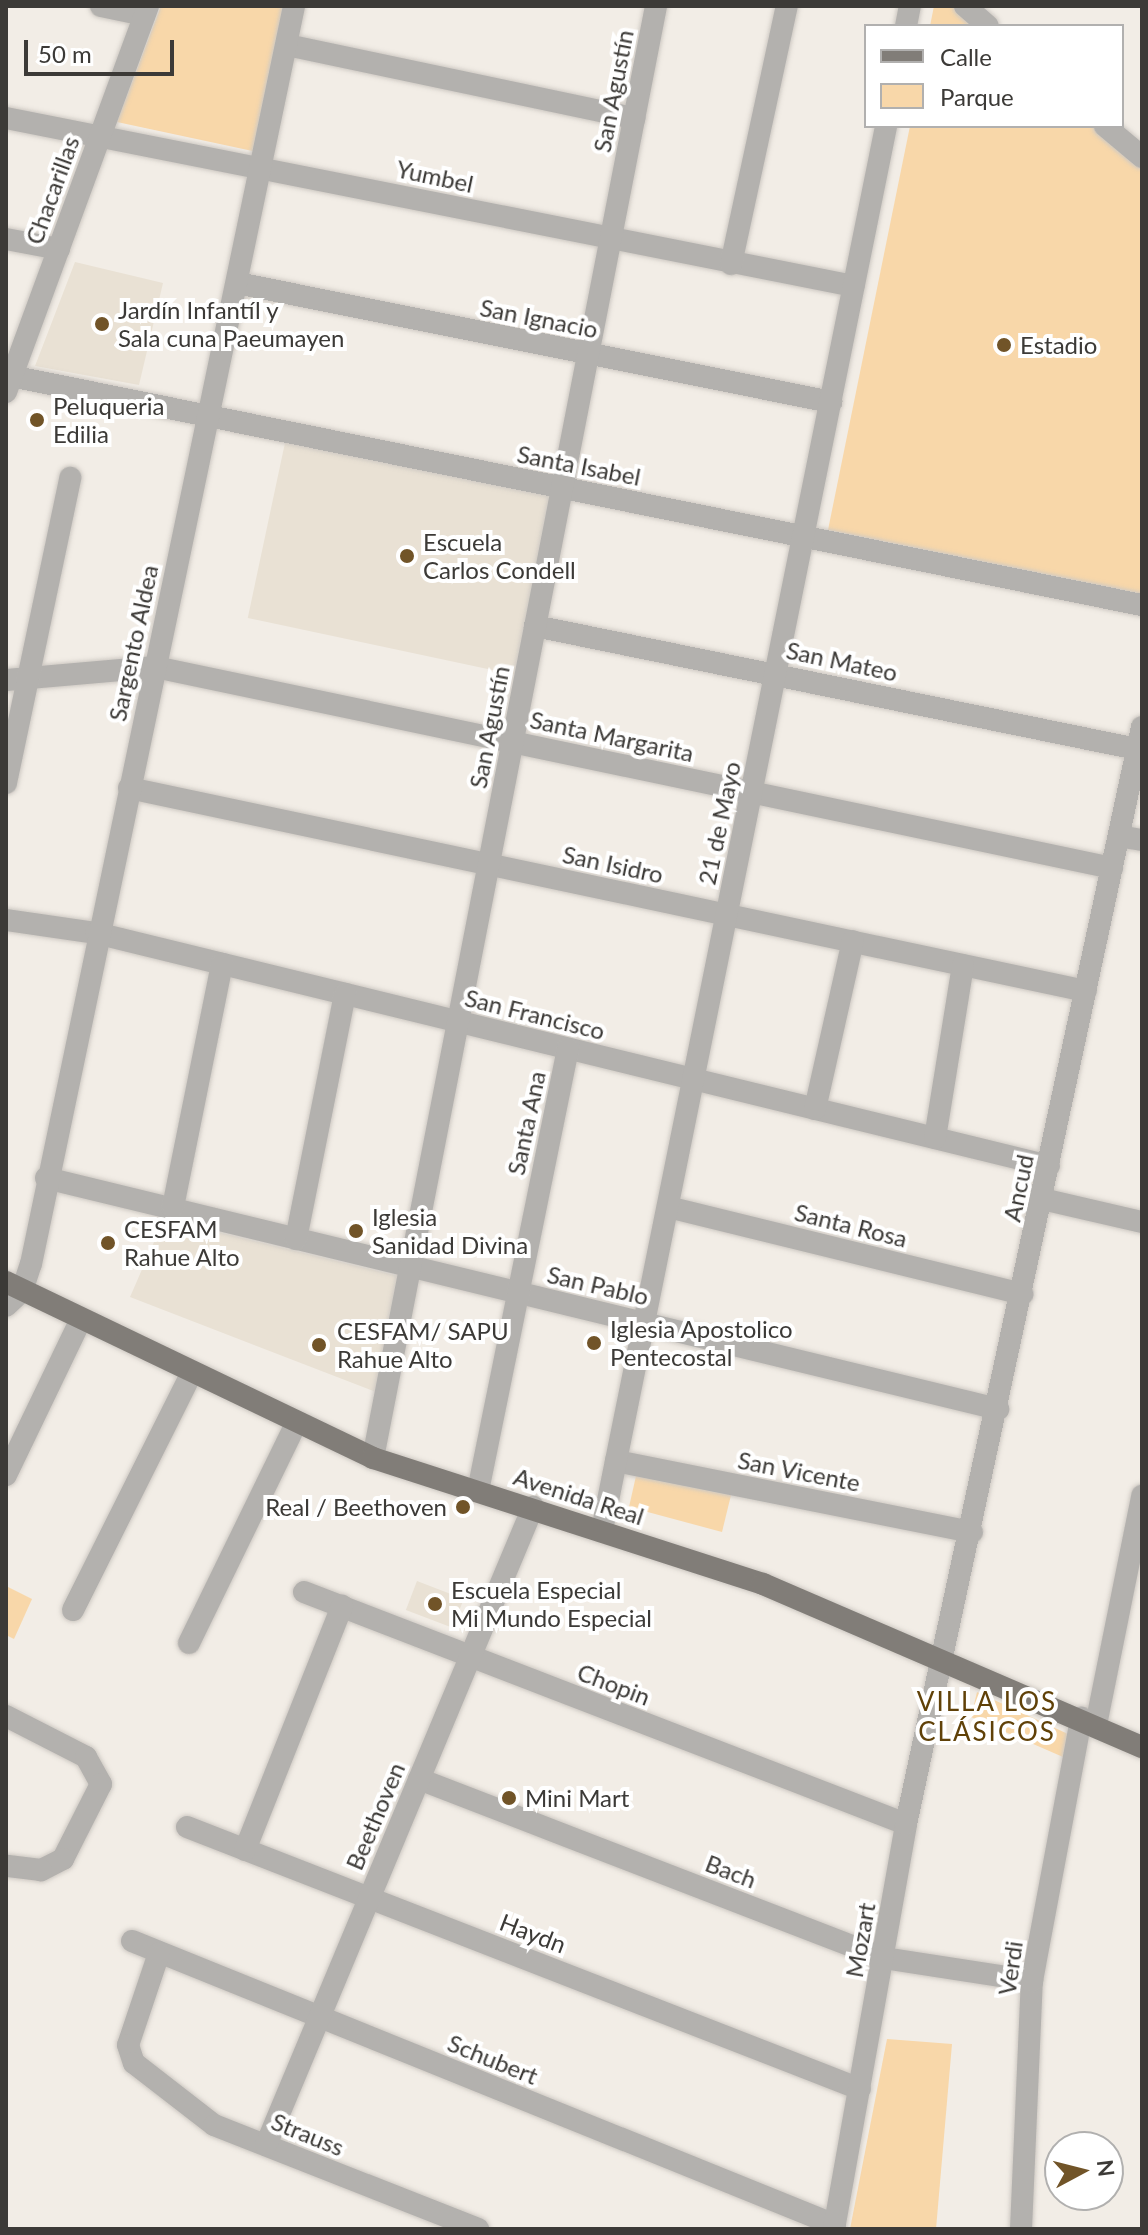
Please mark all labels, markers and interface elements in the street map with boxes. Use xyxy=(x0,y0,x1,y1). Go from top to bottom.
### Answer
scale bar xyxy=(28,24,178,74)
legend xyxy=(864,24,1124,128)
street label: San Agustín xyxy=(587,27,639,155)
text: 50 m xyxy=(38,39,92,68)
text: Calle xyxy=(940,42,992,71)
text: Parque xyxy=(940,82,1014,111)
street label: Chacarillas xyxy=(19,132,85,248)
street label: Yumbel xyxy=(394,154,476,198)
street label: San Ignacio xyxy=(478,292,600,344)
place label: Jardín Infantíl y Sala cuna Paeumayen xyxy=(118,296,344,352)
marker: Jardín Infantíl y Sala cuna Paeumayen xyxy=(93,315,111,333)
place label: Estadio xyxy=(1020,331,1097,359)
marker: Estadio xyxy=(995,336,1013,354)
place label: Peluqueria Edilia xyxy=(53,392,164,448)
marker: Peluqueria Edilia xyxy=(28,411,46,429)
street label: Santa Isabel xyxy=(515,439,643,491)
place label: Escuela Carlos Condell xyxy=(423,528,576,584)
marker: Escuela Carlos Condell xyxy=(398,547,416,565)
street label: Sargento Aldea xyxy=(102,562,164,724)
street label: San Mateo xyxy=(784,635,900,687)
street label: San Agustín xyxy=(463,663,515,791)
street label: Santa Margarita xyxy=(528,705,696,767)
street label: 21 de Mayo xyxy=(692,759,746,887)
street label: San Isidro xyxy=(560,839,666,889)
street label: San Francisco xyxy=(462,983,608,1045)
street label: Santa Ana xyxy=(501,1068,551,1178)
street label: Ancud xyxy=(997,1152,1039,1224)
street label: Santa Rosa xyxy=(792,1197,910,1253)
place label: Iglesia Sanidad Divina xyxy=(372,1203,528,1259)
place label: CESFAM Rahue Alto xyxy=(124,1215,240,1271)
marker: Iglesia Sanidad Divina xyxy=(347,1222,365,1240)
marker: CESFAM Rahue Alto xyxy=(99,1234,117,1252)
street label: San Pablo xyxy=(545,1259,651,1311)
place label: Iglesia Apostolico Pentecostal xyxy=(610,1315,793,1371)
place label: CESFAM/ SAPU Rahue Alto xyxy=(337,1317,509,1373)
marker: CESFAM/ SAPU Rahue Alto xyxy=(308,1334,330,1356)
marker: Iglesia Apostolico Pentecostal xyxy=(585,1334,603,1352)
street label: San Vicente xyxy=(735,1445,863,1497)
street label: Avenida Real xyxy=(510,1461,648,1531)
place label: Real / Beethoven xyxy=(265,1493,447,1521)
marker: Real / Beethoven xyxy=(454,1498,472,1516)
place label: Escuela Especial Mi Mundo Especial xyxy=(451,1576,652,1632)
marker: Escuela Especial Mi Mundo Especial xyxy=(426,1595,444,1613)
street label: Chopin xyxy=(574,1657,654,1711)
district label: VILLA LOS CLÁSICOS xyxy=(916,1686,1058,1748)
street label: Beethoven xyxy=(339,1758,411,1874)
place label: Mini Mart xyxy=(525,1784,629,1812)
marker: Mini Mart xyxy=(500,1789,518,1807)
street label: Bach xyxy=(702,1848,760,1894)
street label: Mozart xyxy=(839,1900,881,1980)
street label: Haydn xyxy=(496,1907,570,1959)
street label: Verdi xyxy=(992,1939,1028,1997)
street label: Schubert xyxy=(444,2028,542,2090)
street label: Strauss xyxy=(268,2106,348,2162)
north arrow xyxy=(1044,2131,1124,2211)
text: N xyxy=(1092,2158,1121,2178)

